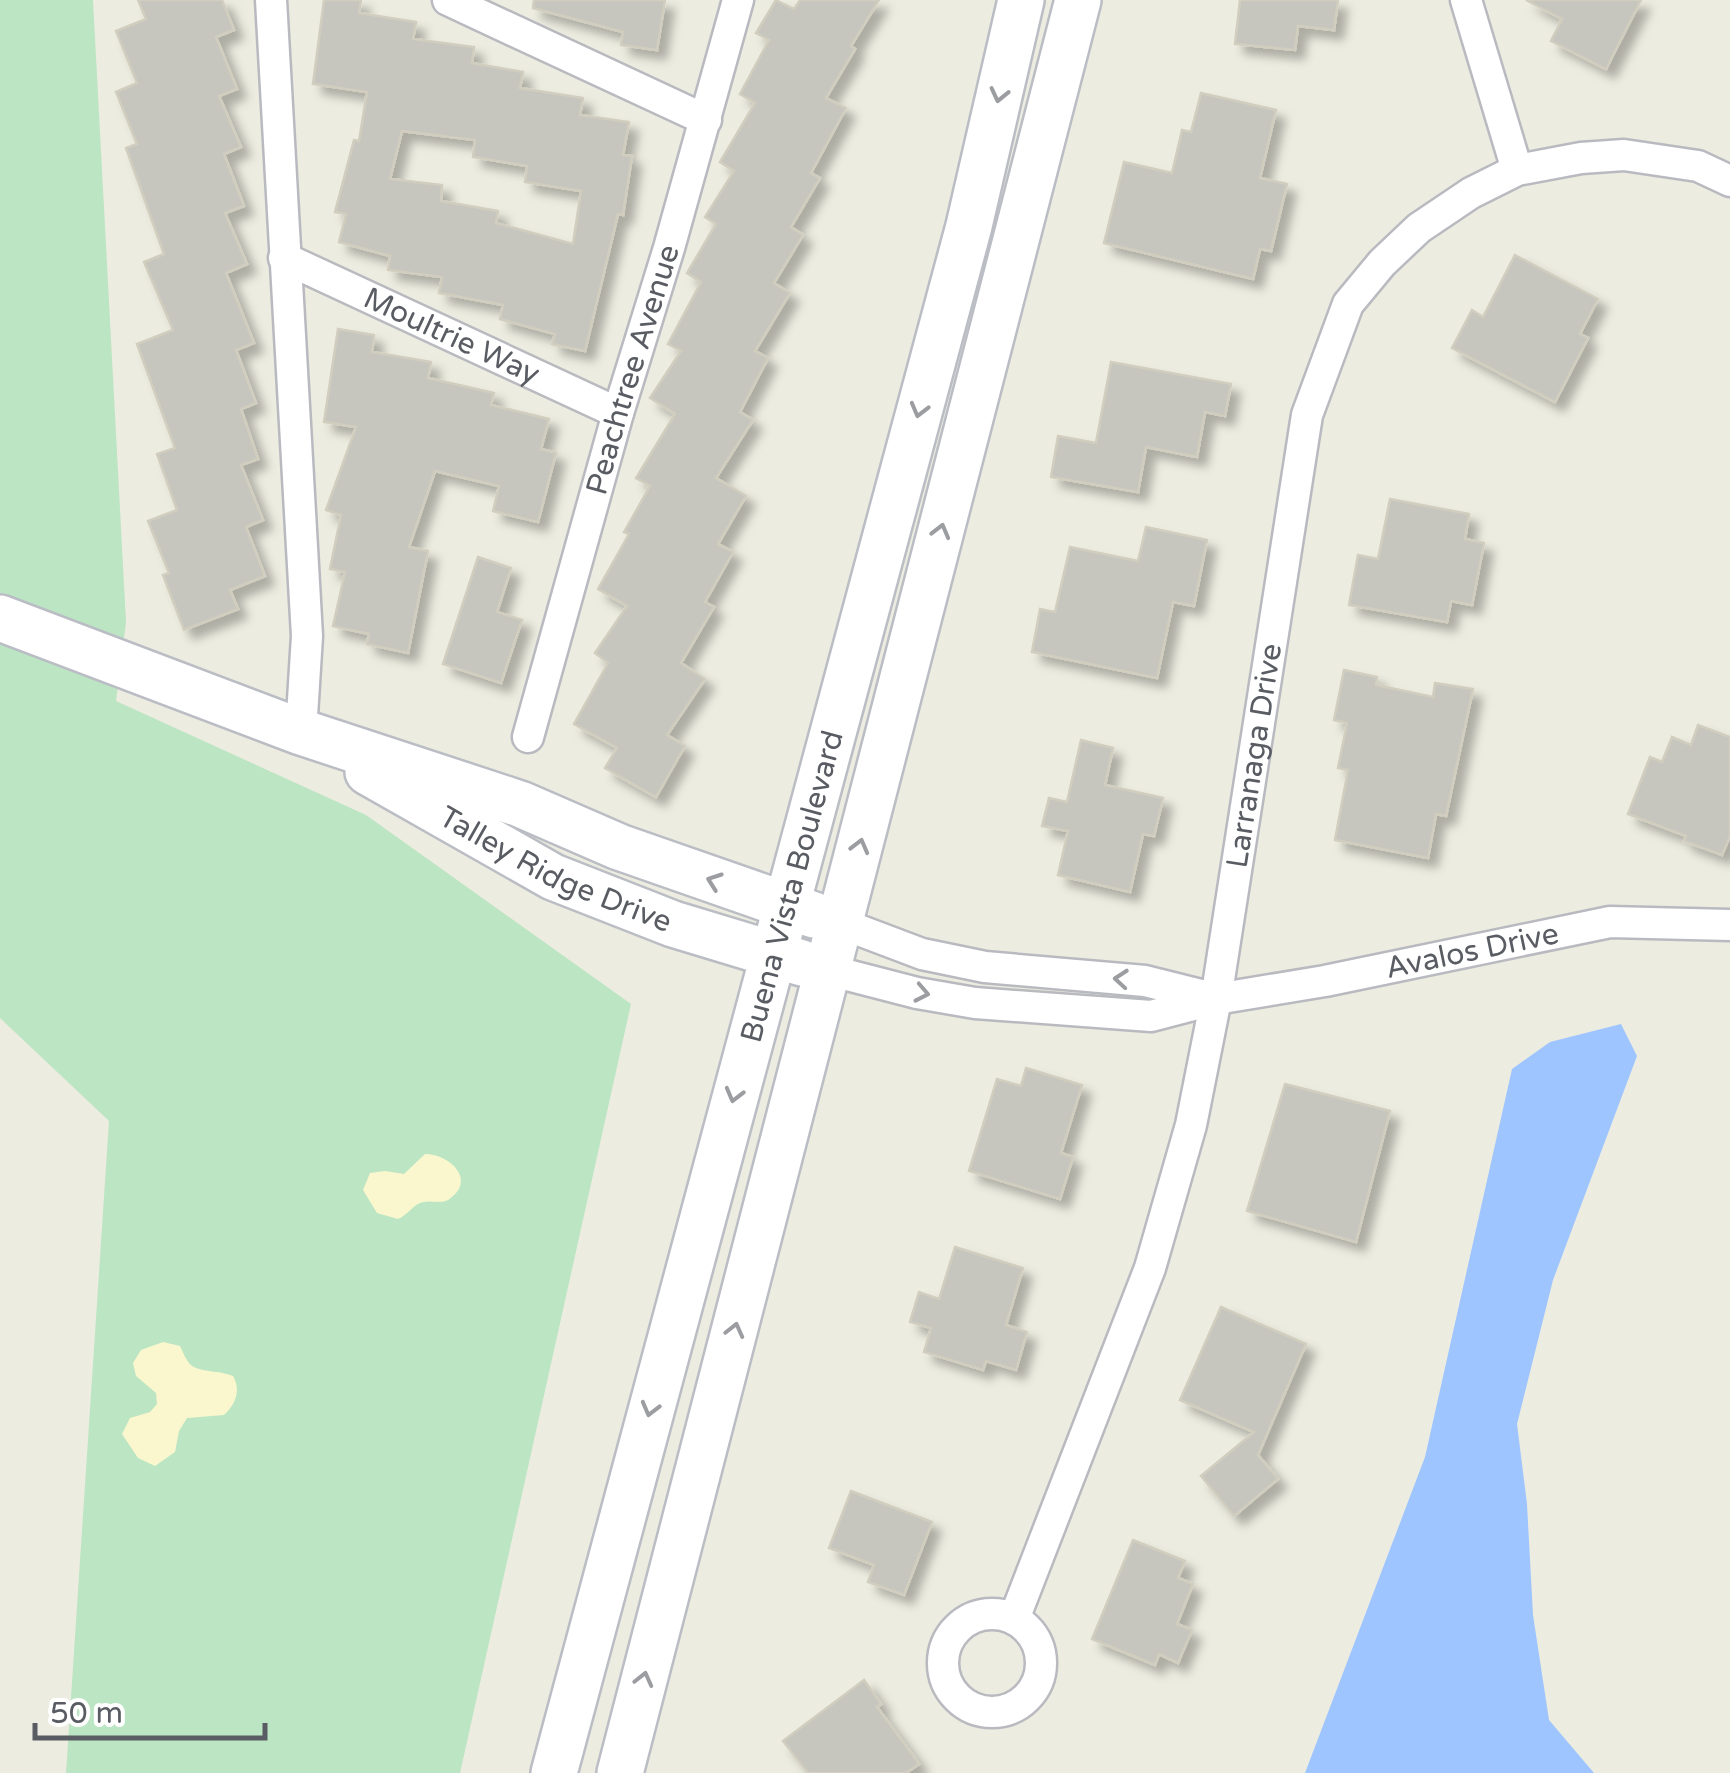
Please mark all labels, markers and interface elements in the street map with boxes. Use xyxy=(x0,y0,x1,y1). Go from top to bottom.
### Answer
one-way arrow xyxy=(990,86,1011,103)
street label: Peachtree Avenue xyxy=(578,240,687,499)
street label: Moultrie Way xyxy=(358,279,546,393)
one-way arrow xyxy=(910,401,931,418)
one-way arrow xyxy=(930,523,951,540)
street label: Larranaga Drive xyxy=(1218,641,1290,870)
street label: Buena Vista Boulevard xyxy=(732,726,851,1046)
street label: Talley Ridge Drive xyxy=(433,798,677,940)
one-way arrow xyxy=(848,838,869,855)
one-way arrow xyxy=(706,873,724,893)
street label: Avalos Drive xyxy=(1382,915,1562,987)
one-way arrow xyxy=(1112,968,1128,990)
one-way arrow xyxy=(913,982,930,1003)
one-way arrow xyxy=(725,1086,746,1104)
one-way arrow xyxy=(723,1322,744,1339)
one-way arrow xyxy=(640,1400,661,1417)
one-way arrow xyxy=(633,1671,654,1688)
scale bar xyxy=(35,1678,265,1740)
text: 50 m xyxy=(50,1695,123,1732)

